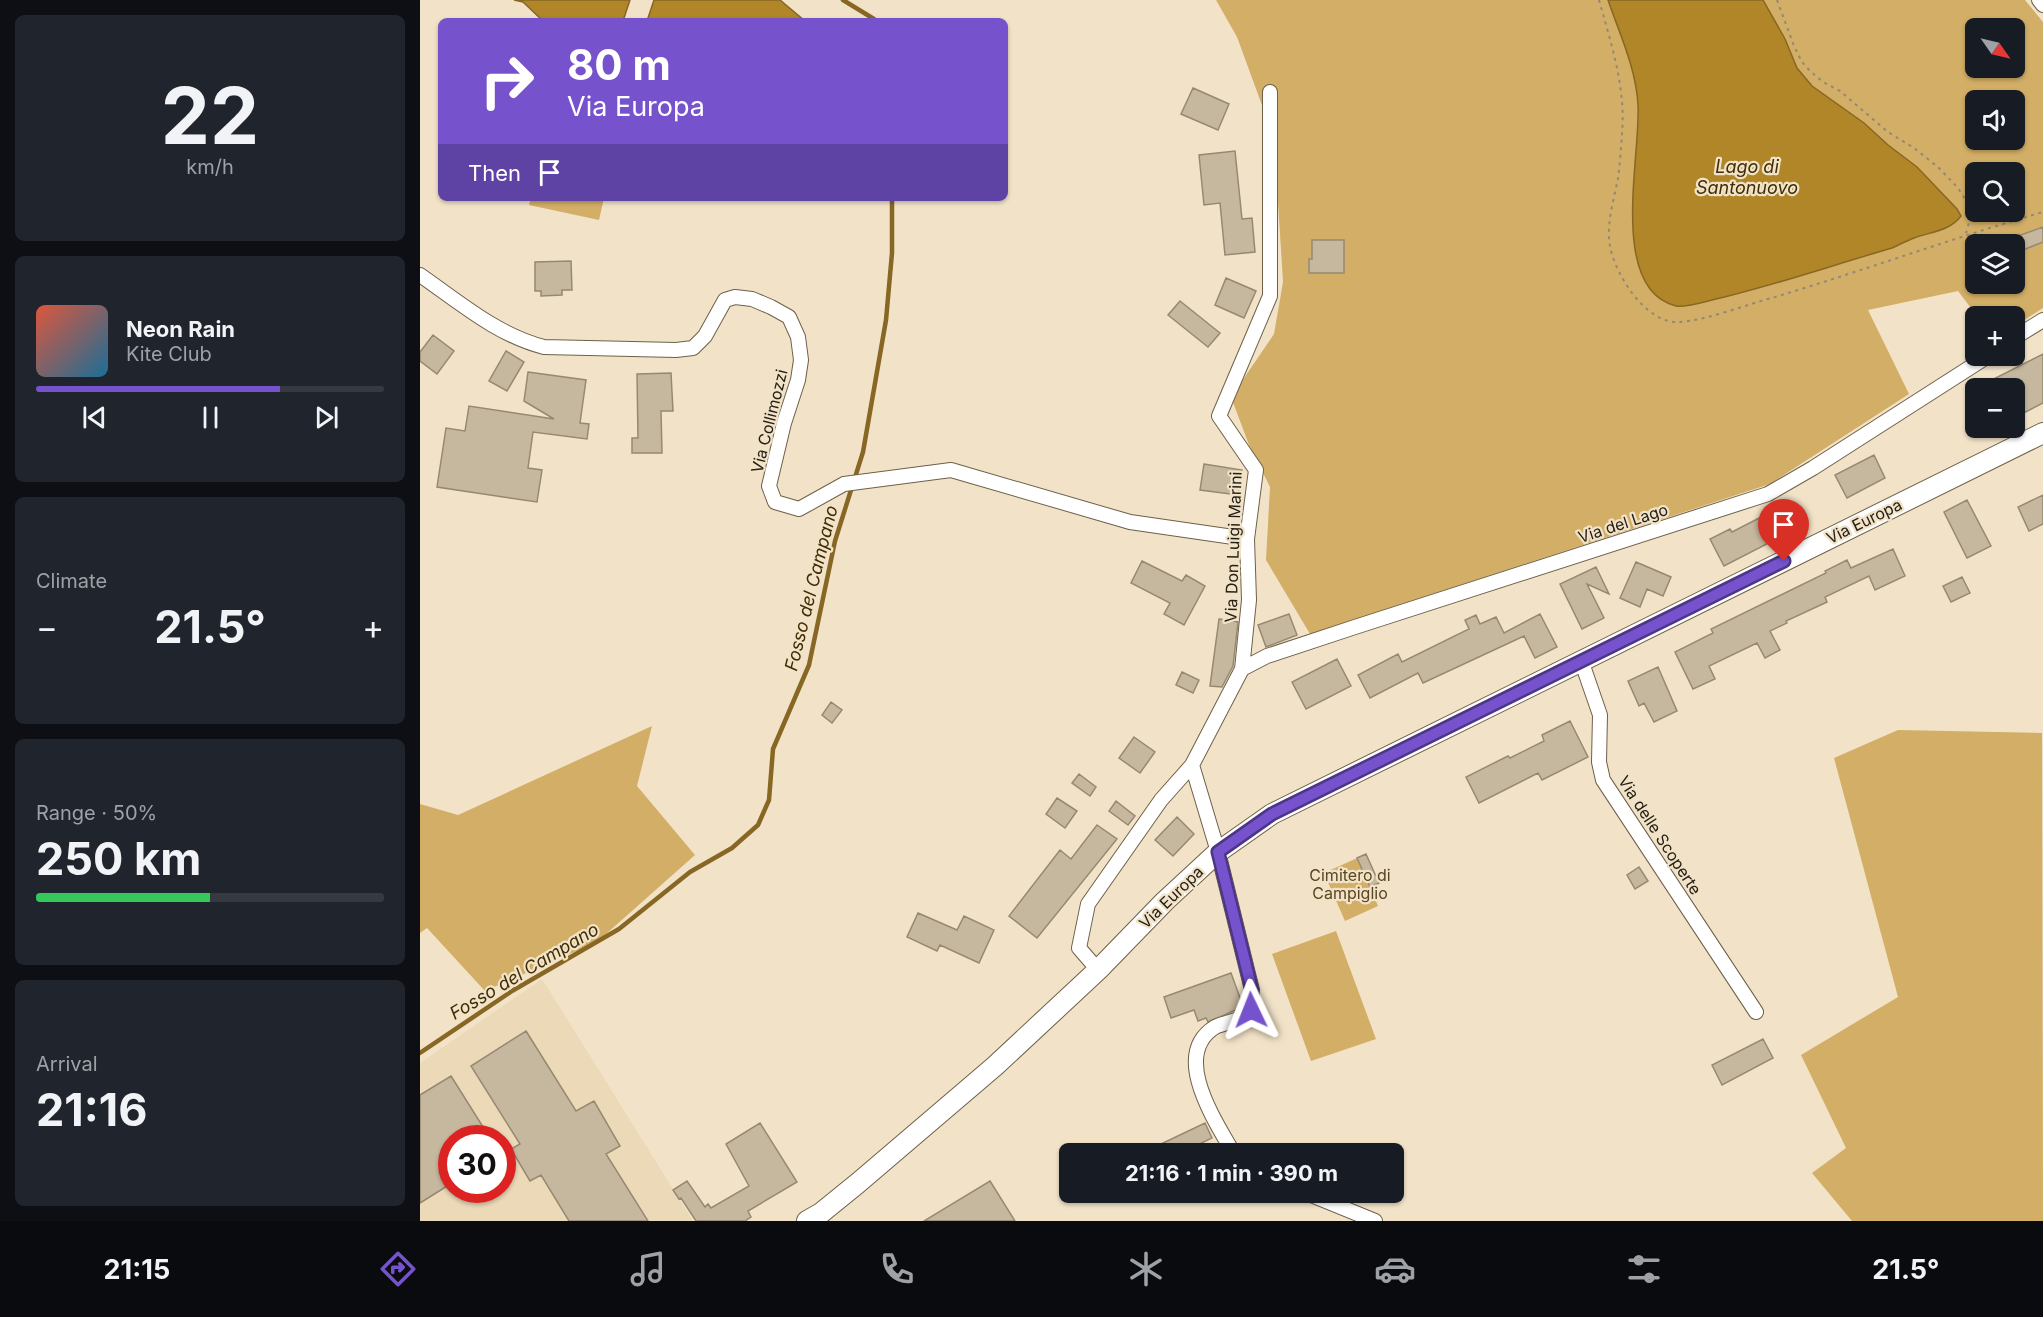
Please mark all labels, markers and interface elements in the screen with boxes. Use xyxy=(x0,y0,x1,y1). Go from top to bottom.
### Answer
north arrow xyxy=(1965,18,2025,78)
map controls xyxy=(1965,18,2025,438)
text: 80 m xyxy=(567,39,671,90)
icon: right xyxy=(468,42,546,120)
text: 22 xyxy=(161,68,259,163)
text: Via Europa xyxy=(567,90,705,123)
button: sound xyxy=(1965,90,2025,150)
text: km/h xyxy=(186,155,234,179)
icon: arrive xyxy=(533,156,566,189)
water label: Lago di Santonuovo xyxy=(1696,156,1798,198)
text: Then xyxy=(468,160,521,186)
button: search xyxy=(1965,162,2025,222)
button: layers xyxy=(1965,234,2025,294)
button: + xyxy=(1965,306,2025,366)
text: Neon Rain xyxy=(126,316,235,342)
text: Kite Club xyxy=(126,342,212,366)
street label: Via Collimozzi xyxy=(746,367,792,475)
button: − xyxy=(1965,378,2025,438)
icon: previous xyxy=(78,401,111,434)
icon: pause xyxy=(194,401,227,434)
icon: next xyxy=(310,401,343,434)
street label: Via Don Luigi Marini xyxy=(1220,471,1246,623)
street label: Via Europa xyxy=(1823,494,1905,548)
street label: Via del Lago xyxy=(1576,499,1670,547)
pin xyxy=(1758,499,1809,561)
water label: Fosso del Campano xyxy=(780,503,842,673)
icon: arrive xyxy=(1767,508,1800,541)
text: Climate xyxy=(36,569,107,593)
text: 21.5° xyxy=(154,599,266,654)
text: − xyxy=(36,607,58,647)
text: + xyxy=(362,607,384,647)
street label: Via delle Scoperte xyxy=(1614,772,1706,898)
text: Range · 50% xyxy=(36,801,157,825)
text: 250 km xyxy=(36,831,201,886)
street label: Via Europa xyxy=(1135,861,1207,933)
park label: Cimitero di Campiglio xyxy=(1309,865,1391,903)
water label: Fosso del Campano xyxy=(446,918,602,1024)
position arrow xyxy=(1219,978,1283,1042)
text: Arrival xyxy=(36,1052,98,1076)
text: 21:16 xyxy=(36,1082,147,1137)
speed limit sign: 30 xyxy=(438,1125,516,1203)
text: 21:16 · 1 min · 390 m xyxy=(1125,1160,1338,1186)
icon: directions xyxy=(377,1248,419,1290)
icon: music xyxy=(627,1248,669,1290)
icon: phone xyxy=(876,1248,918,1290)
icon: climate xyxy=(1125,1248,1167,1290)
icon: car xyxy=(1374,1248,1416,1290)
icon: filters xyxy=(1623,1248,1665,1290)
text: 21:15 xyxy=(104,1253,170,1286)
text: 21.5° xyxy=(1872,1253,1939,1286)

